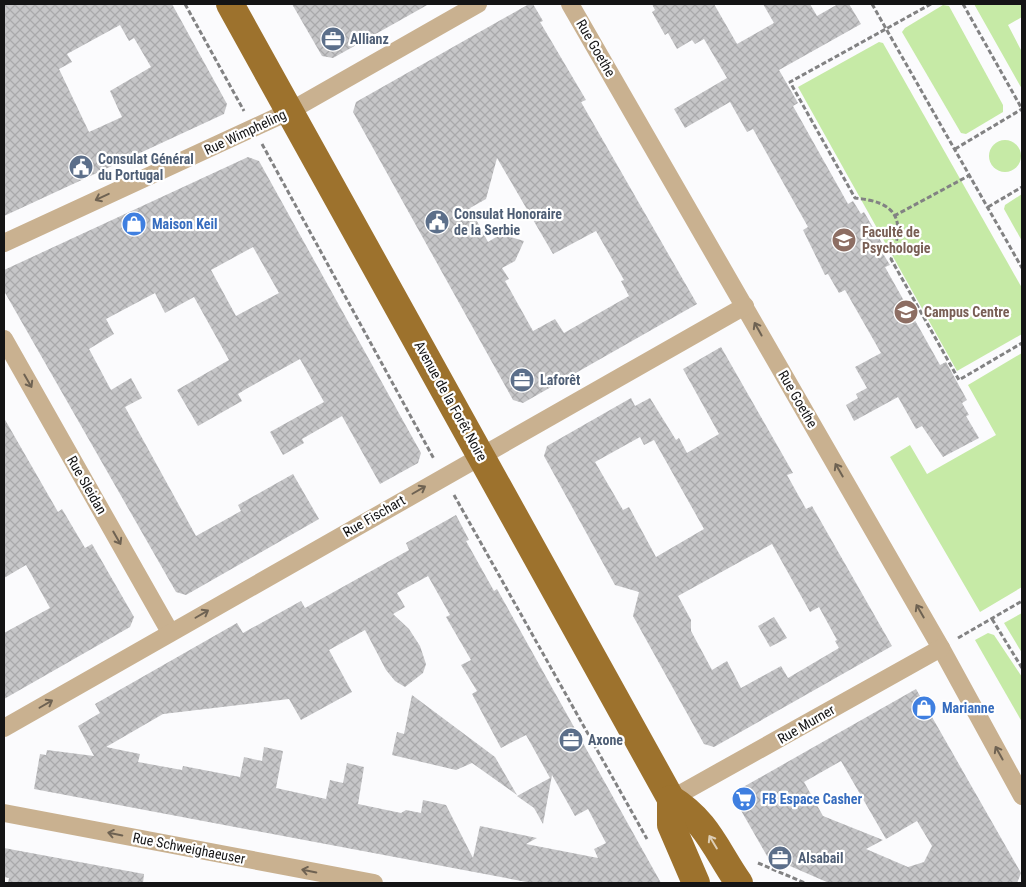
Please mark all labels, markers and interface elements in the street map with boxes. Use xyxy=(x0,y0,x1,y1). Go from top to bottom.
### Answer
street label: Rue Goethe xyxy=(573,17,619,80)
office icon: Allianz xyxy=(320,26,346,52)
place label: Allianz xyxy=(350,31,389,47)
street label: Rue Wimpheling xyxy=(201,106,289,158)
place label: Consulat Général du Portugal xyxy=(98,151,194,183)
public building icon: Consulat Général du Portugal xyxy=(68,154,94,180)
one-way arrow xyxy=(95,193,110,203)
place label: Consulat Honoraire de la Serbie xyxy=(454,206,562,238)
public building icon: Consulat Honoraire de la Serbie xyxy=(424,209,450,235)
shop icon: Maison Keil xyxy=(121,211,147,237)
place label: Maison Keil xyxy=(152,216,218,232)
place label: Faculté de Psychologie xyxy=(862,224,931,256)
school or university icon: Faculté de Psychologie xyxy=(831,227,857,253)
school or university icon: Campus Centre xyxy=(893,299,919,325)
place label: Campus Centre xyxy=(924,304,1010,320)
one-way arrow xyxy=(753,322,763,337)
street label: Avenue de la Forêt Noire xyxy=(411,338,491,464)
office icon: Laforêt xyxy=(509,367,535,393)
street label: Rue Goethe xyxy=(775,368,821,431)
place label: Laforêt xyxy=(540,372,580,388)
one-way arrow xyxy=(24,373,33,388)
street label: Rue Sleidan xyxy=(64,453,110,517)
one-way arrow xyxy=(833,464,843,478)
one-way arrow xyxy=(412,485,426,495)
street label: Rue Fischart xyxy=(340,492,408,540)
one-way arrow xyxy=(112,530,122,544)
one-way arrow xyxy=(914,605,924,619)
one-way arrow xyxy=(194,608,208,618)
shop icon: Marianne xyxy=(911,695,937,721)
one-way arrow xyxy=(38,698,52,708)
place label: Marianne xyxy=(942,700,995,716)
street label: Rue Murner xyxy=(775,701,837,747)
office icon: Axone xyxy=(558,727,584,753)
place label: Axone xyxy=(588,732,623,748)
one-way arrow xyxy=(994,746,1004,761)
supermarket icon: FB Espace Casher xyxy=(731,786,757,812)
place label: FB Espace Casher xyxy=(762,791,862,807)
one-way arrow xyxy=(107,829,123,839)
street label: Rue Schweighaeuser xyxy=(131,829,247,867)
one-way arrow xyxy=(707,835,718,849)
office icon: Alsabail xyxy=(767,845,793,871)
place label: Alsabail xyxy=(798,850,843,866)
one-way arrow xyxy=(301,866,317,875)

